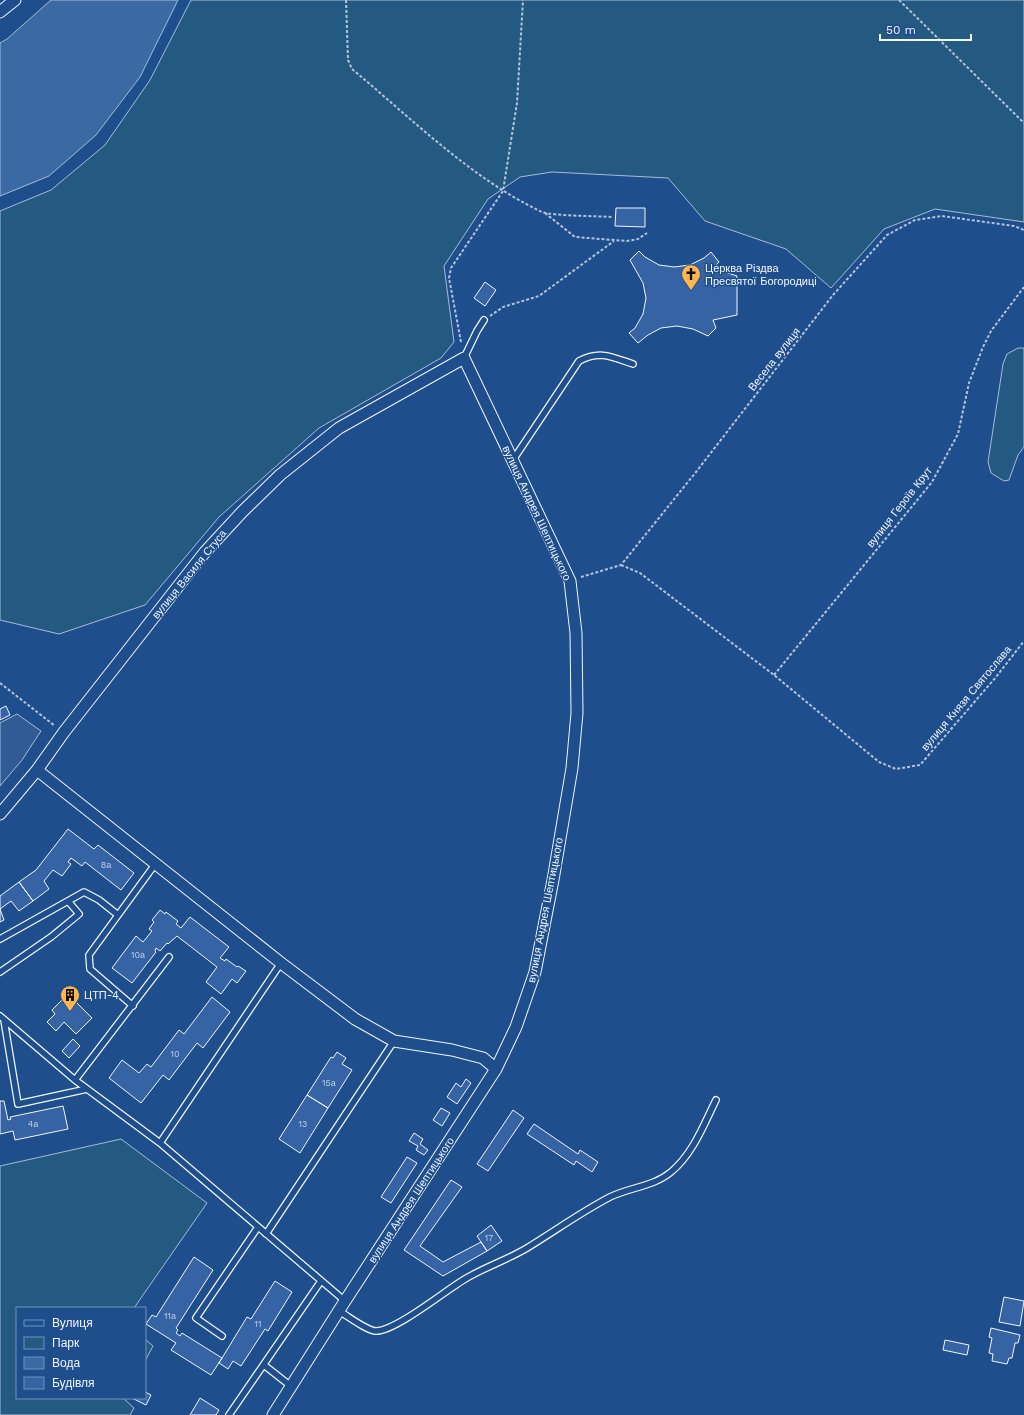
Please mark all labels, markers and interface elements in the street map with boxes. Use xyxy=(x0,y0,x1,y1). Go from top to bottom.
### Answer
scale bar xyxy=(880,16,971,42)
text: 50 m xyxy=(886,23,916,37)
place label: Церква Різдва Пресвятої Богородиці xyxy=(705,262,817,288)
church icon: Церква Різдва Пресвятої Богородиці xyxy=(680,263,702,291)
street label: Весела вулиця xyxy=(746,325,803,394)
street label: вулиця Андрея Шептицького xyxy=(499,444,574,583)
street label: вулиця Героїв Крут xyxy=(864,464,935,550)
street label: вулиця Василя Стуса xyxy=(149,527,230,621)
street label: вулиця Князя Святослава xyxy=(919,642,1015,754)
street label: вулиця Андрея Шептицького xyxy=(525,836,566,984)
house number: 8а xyxy=(101,860,111,870)
house number: 10а xyxy=(131,950,145,960)
building icon: ЦТП-4 xyxy=(59,984,81,1012)
place label: ЦТП-4 xyxy=(84,989,119,1002)
house number: 10 xyxy=(170,1049,180,1059)
house number: 15а xyxy=(322,1078,336,1088)
house number: 4а xyxy=(28,1119,38,1129)
house number: 13 xyxy=(299,1119,307,1129)
street label: вулиця Андрея Шептицького xyxy=(366,1135,457,1266)
house number: 17 xyxy=(485,1233,493,1243)
legend xyxy=(16,1307,146,1399)
house number: 11а xyxy=(164,1311,176,1321)
text: Вулиця xyxy=(52,1316,93,1330)
house number: 11 xyxy=(254,1319,262,1329)
text: Парк xyxy=(52,1336,80,1350)
text: Вода xyxy=(52,1356,80,1370)
text: Будівля xyxy=(52,1376,94,1390)

